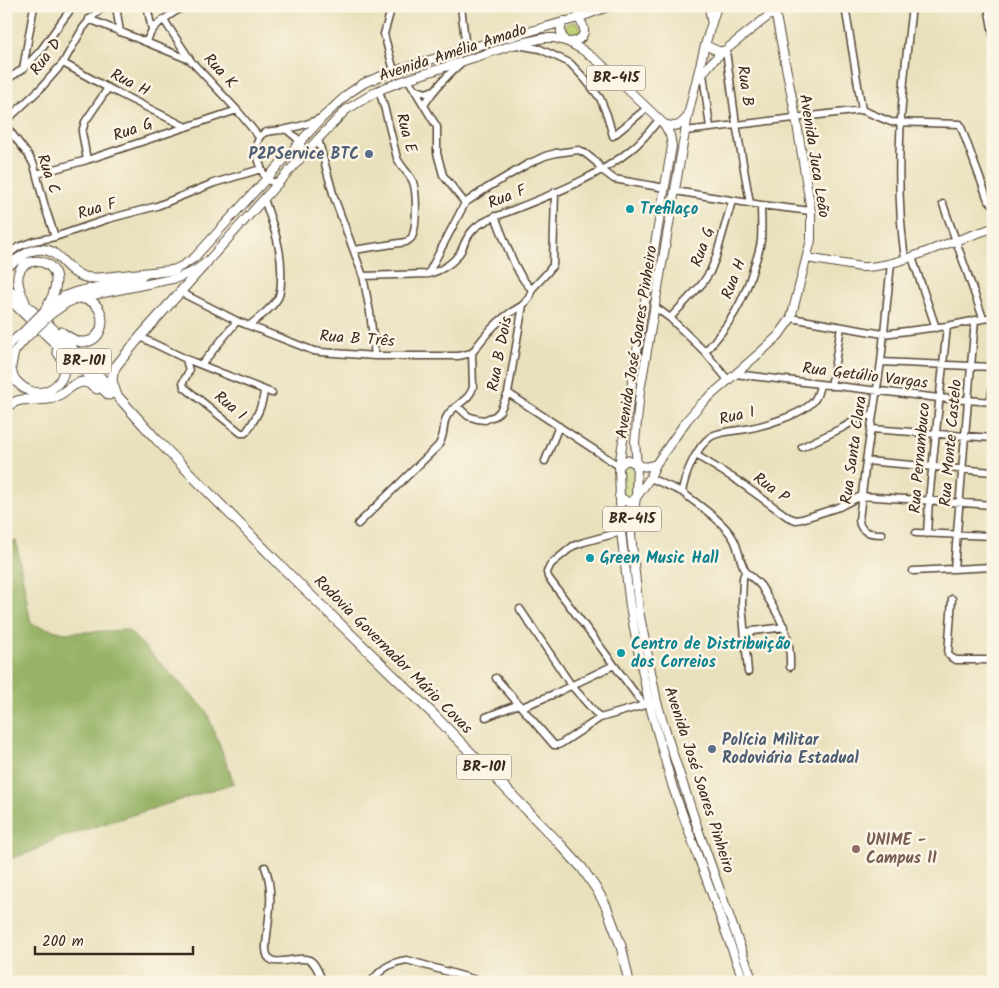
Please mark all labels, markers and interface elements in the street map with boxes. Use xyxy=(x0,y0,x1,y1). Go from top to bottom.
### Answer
street label: Avenida Amélia Amado xyxy=(376,17,530,89)
street label: Rua D xyxy=(24,33,68,81)
street label: Rua K xyxy=(197,48,243,95)
street label: Rua H xyxy=(106,62,154,104)
street label: Rua B xyxy=(730,64,760,108)
road number: BR-415 xyxy=(587,66,645,90)
street label: Avenida Juca Leão xyxy=(792,92,836,220)
street label: Rua E xyxy=(389,110,423,156)
street label: Rua G xyxy=(110,112,156,148)
place label: P2PService BTC xyxy=(248,142,359,167)
marker: P2PService BTC xyxy=(363,148,375,160)
street label: Rua C xyxy=(30,151,66,197)
street label: Rua F xyxy=(484,177,531,216)
street label: Rua F xyxy=(75,191,121,227)
place label: Trefilaço xyxy=(640,197,698,222)
marker: Trefilaço xyxy=(624,203,636,215)
street label: Rua G xyxy=(684,224,722,270)
street label: Avenida José Soares Pinheiro xyxy=(609,244,665,440)
street label: Rua H xyxy=(715,255,753,303)
street label: Rua B Dois xyxy=(481,314,520,394)
street label: Rua B Três xyxy=(319,324,396,354)
road number: BR-101 xyxy=(56,348,112,374)
street label: Rua Getúlio Vargas xyxy=(801,356,929,396)
street label: Rua Monte Castelo xyxy=(933,378,969,508)
street label: Rua I xyxy=(208,385,252,427)
street label: Rua Santa Clara xyxy=(834,394,874,506)
street label: Rua I xyxy=(717,400,757,432)
street label: Rua Pernambuco xyxy=(903,401,937,515)
street label: Rua P xyxy=(748,466,795,510)
road number: BR-415 xyxy=(603,506,661,532)
place label: Green Music Hall xyxy=(600,546,719,571)
marker: Green Music Hall xyxy=(584,552,596,564)
street label: Rodovia Governador Mário Covas xyxy=(308,570,478,740)
place label: Centro de Distribuição dos Correios xyxy=(631,632,791,675)
marker: Centro de Distribuição dos Correios xyxy=(615,647,627,659)
street label: Avenida José Soares Pinheiro xyxy=(657,683,741,877)
place label: Polícia Militar Rodoviária Estadual xyxy=(722,728,860,771)
marker: Polícia Militar Rodoviária Estadual xyxy=(706,743,718,755)
road number: BR-101 xyxy=(456,754,512,780)
place label: UNIME - Campus II xyxy=(866,828,937,871)
marker: UNIME - Campus II xyxy=(850,843,862,855)
scale bar xyxy=(35,923,192,955)
text: 200 m xyxy=(42,930,84,954)

